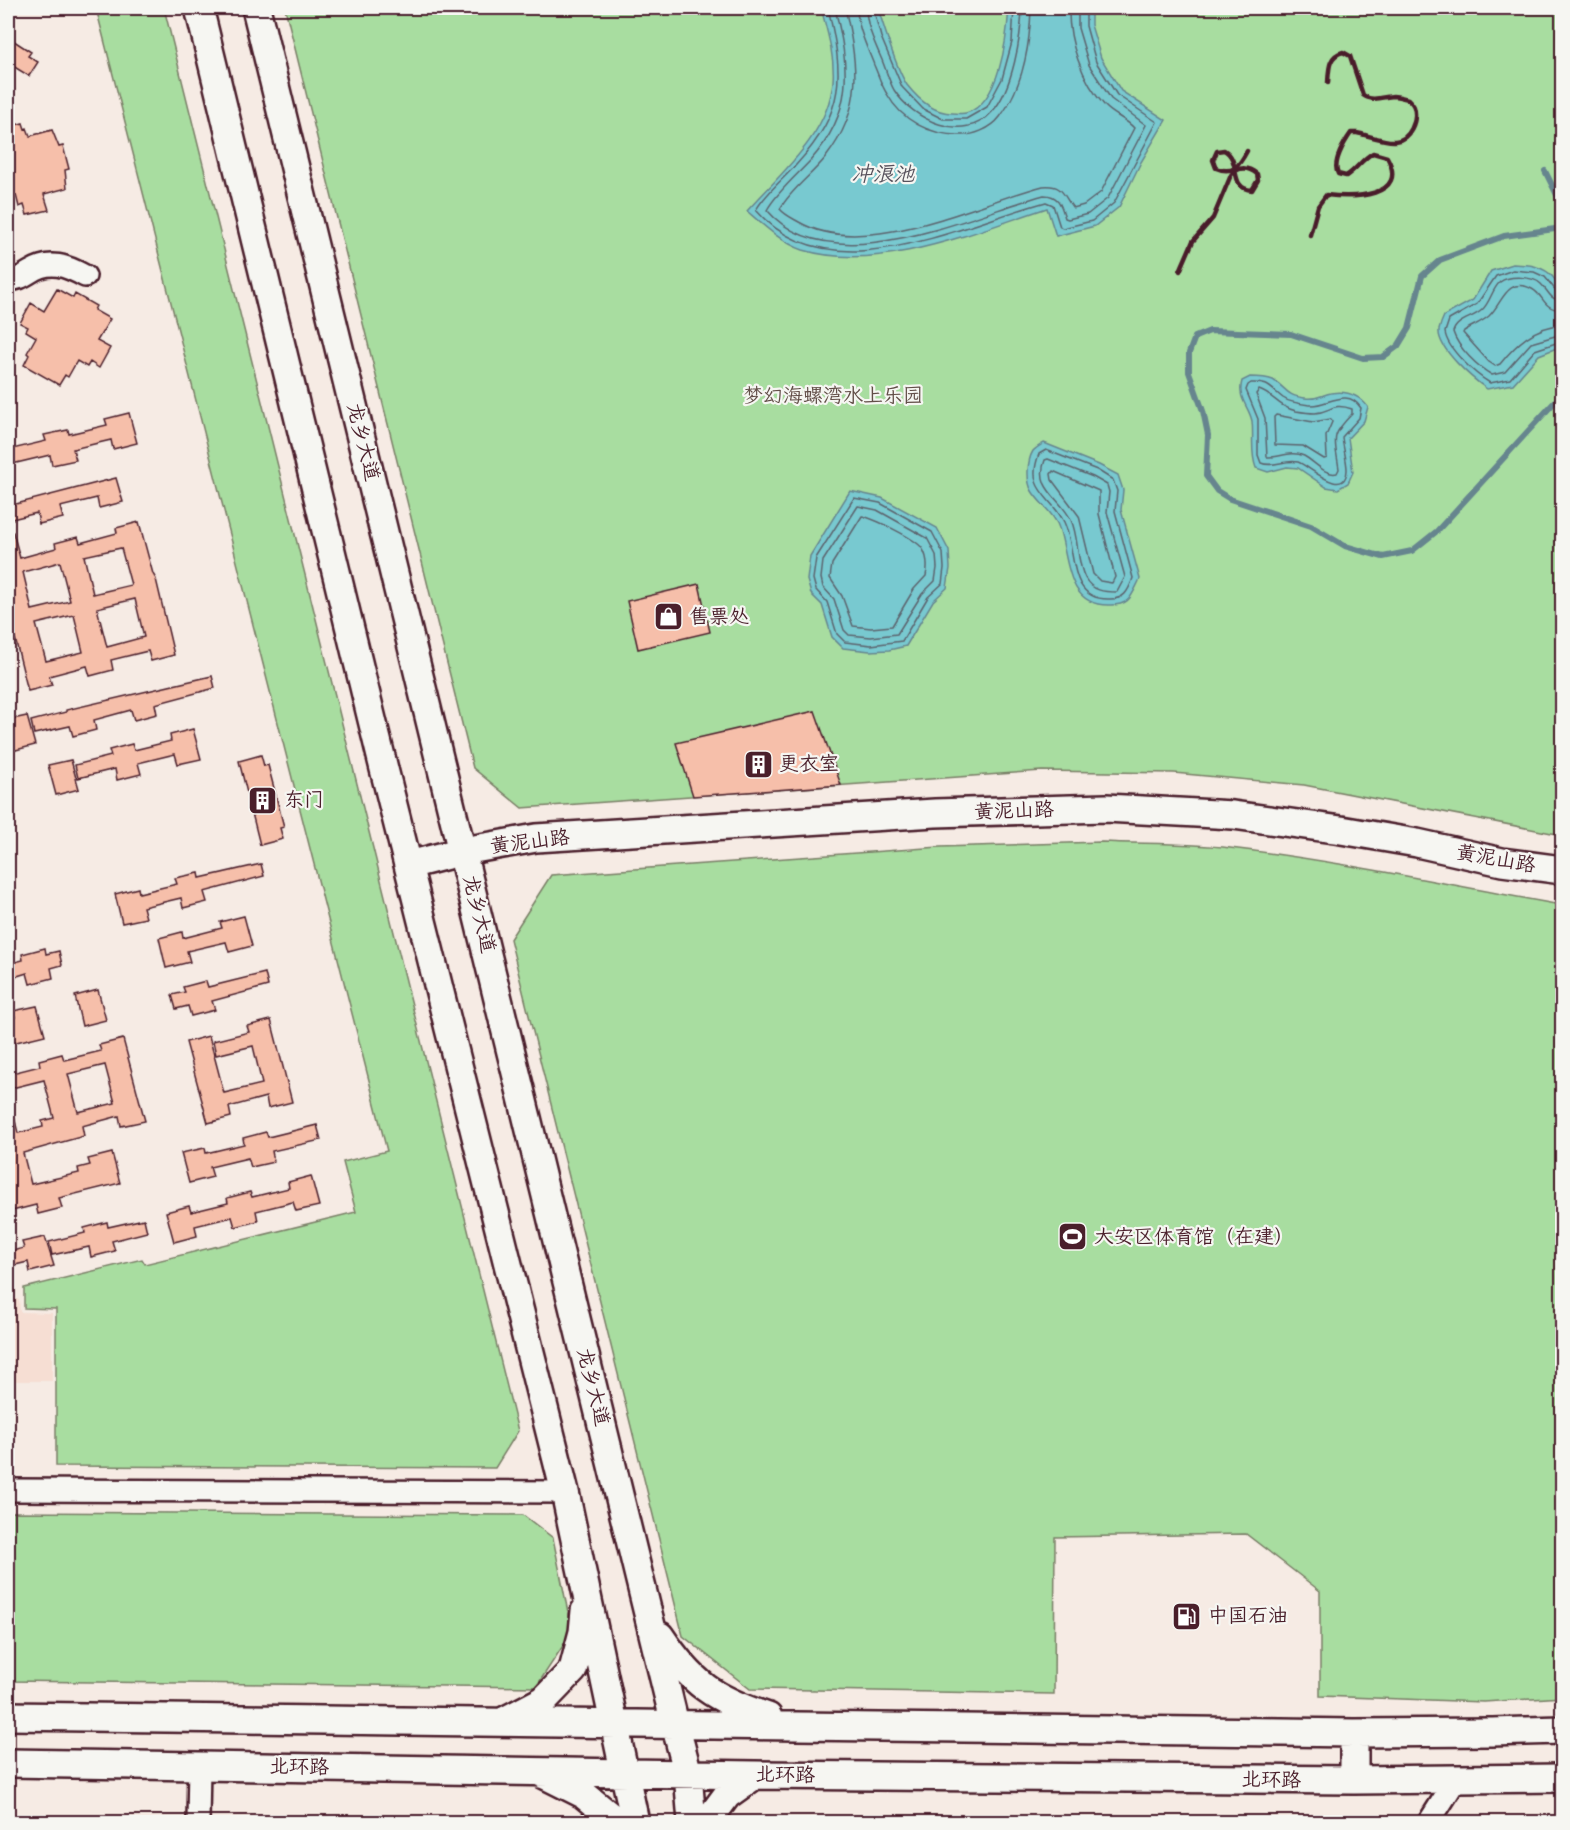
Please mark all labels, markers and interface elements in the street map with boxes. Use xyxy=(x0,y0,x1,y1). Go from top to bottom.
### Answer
water label: 冲浪池 xyxy=(852,162,915,187)
park label: 梦幻海螺湾水上乐园 xyxy=(743,384,923,408)
street label: 龙乡大道 xyxy=(342,400,384,484)
shop icon: 售票处 xyxy=(652,601,684,633)
place label: 售票处 xyxy=(689,605,749,629)
building icon: 更衣室 xyxy=(742,748,774,780)
place label: 更衣室 xyxy=(779,752,839,776)
building icon: 东门 xyxy=(247,784,279,816)
place label: 东门 xyxy=(284,788,324,812)
street label: 黄泥山路 xyxy=(974,798,1055,824)
street label: 黄泥山路 xyxy=(489,825,572,859)
street label: 黄泥山路 xyxy=(1455,840,1538,878)
street label: 龙乡大道 xyxy=(458,872,500,956)
sports icon: 大安区体育馆（在建） xyxy=(1057,1221,1089,1253)
place label: 大安区体育馆（在建） xyxy=(1094,1225,1294,1249)
street label: 龙乡大道 xyxy=(572,1345,614,1429)
fuel station icon: 中国石油 xyxy=(1171,1600,1203,1632)
place label: 中国石油 xyxy=(1208,1604,1288,1628)
street label: 北环路 xyxy=(269,1754,330,1780)
street label: 北环路 xyxy=(755,1762,816,1788)
street label: 北环路 xyxy=(1241,1767,1302,1793)

